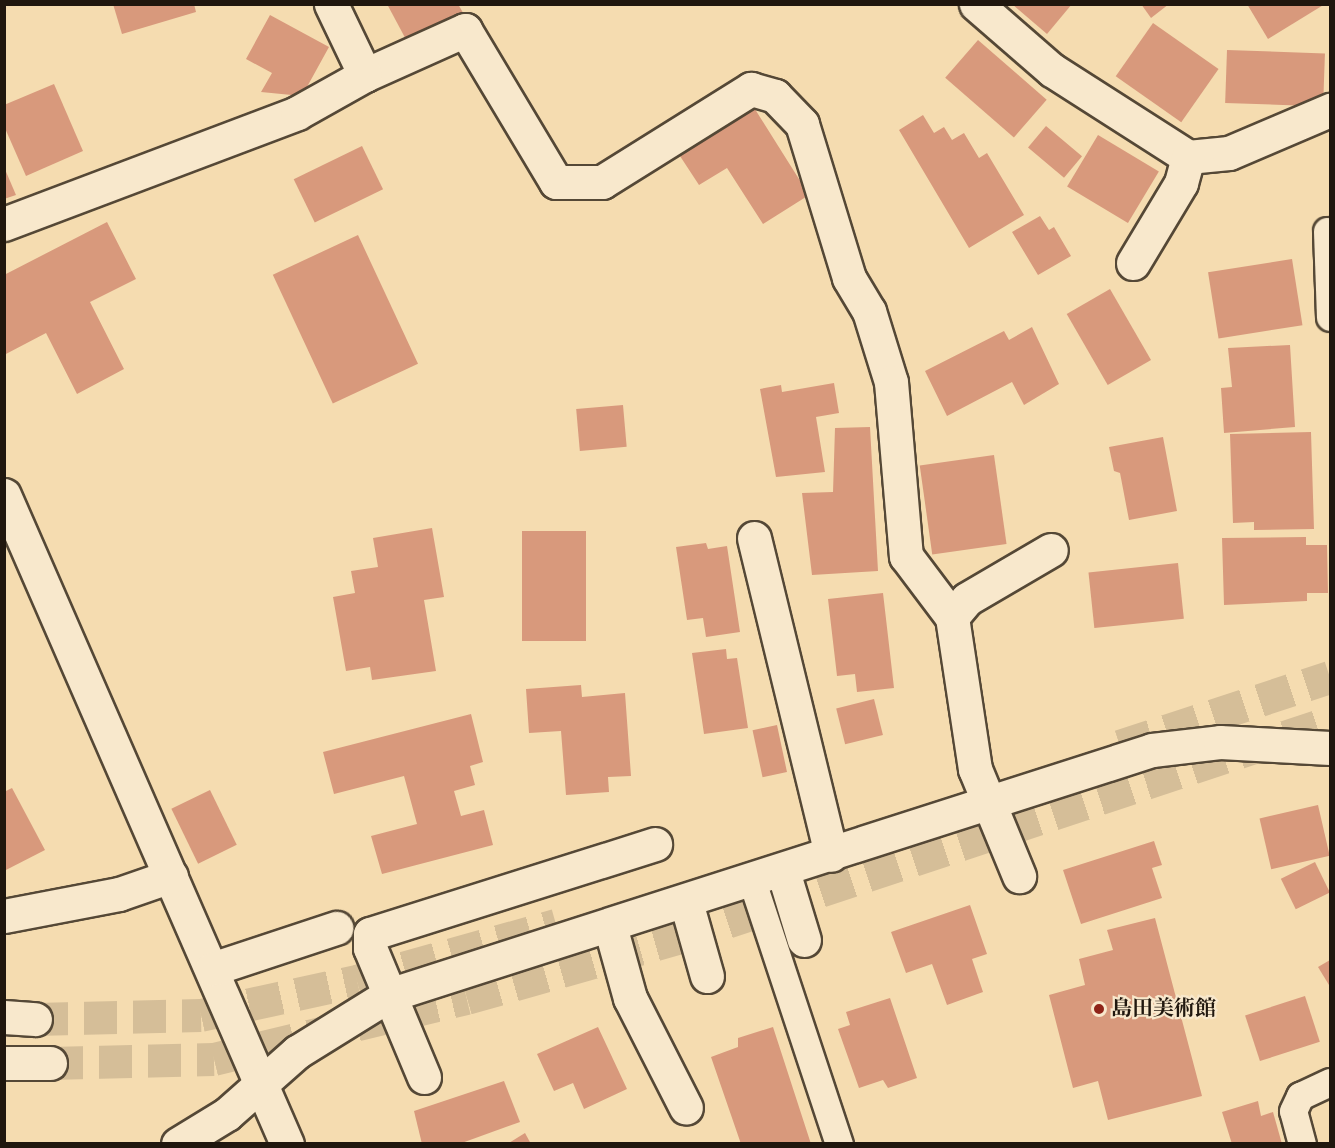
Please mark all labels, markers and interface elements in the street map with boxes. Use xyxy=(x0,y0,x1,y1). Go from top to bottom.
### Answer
place label: 島田美術館 xyxy=(1111,996,1216,1022)
marker: 島田美術館 xyxy=(1092,1002,1106,1016)

